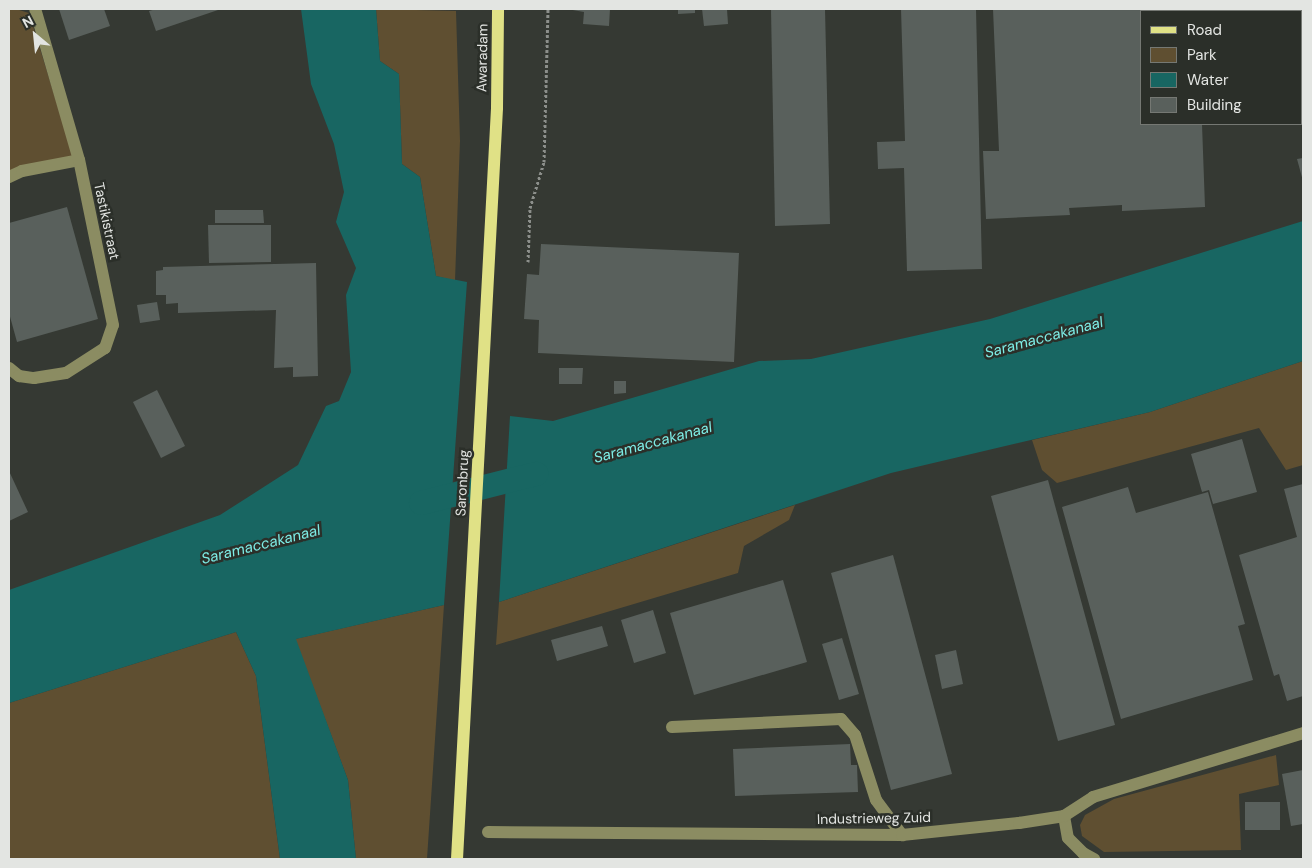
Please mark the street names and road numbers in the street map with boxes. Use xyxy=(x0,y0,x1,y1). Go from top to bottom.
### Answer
street label: Awaradam xyxy=(473,24,491,92)
street label: Tastikistraat xyxy=(91,181,123,261)
street label: Saronbrug xyxy=(452,449,472,517)
street label: Industrieweg Zuid xyxy=(817,809,931,827)

